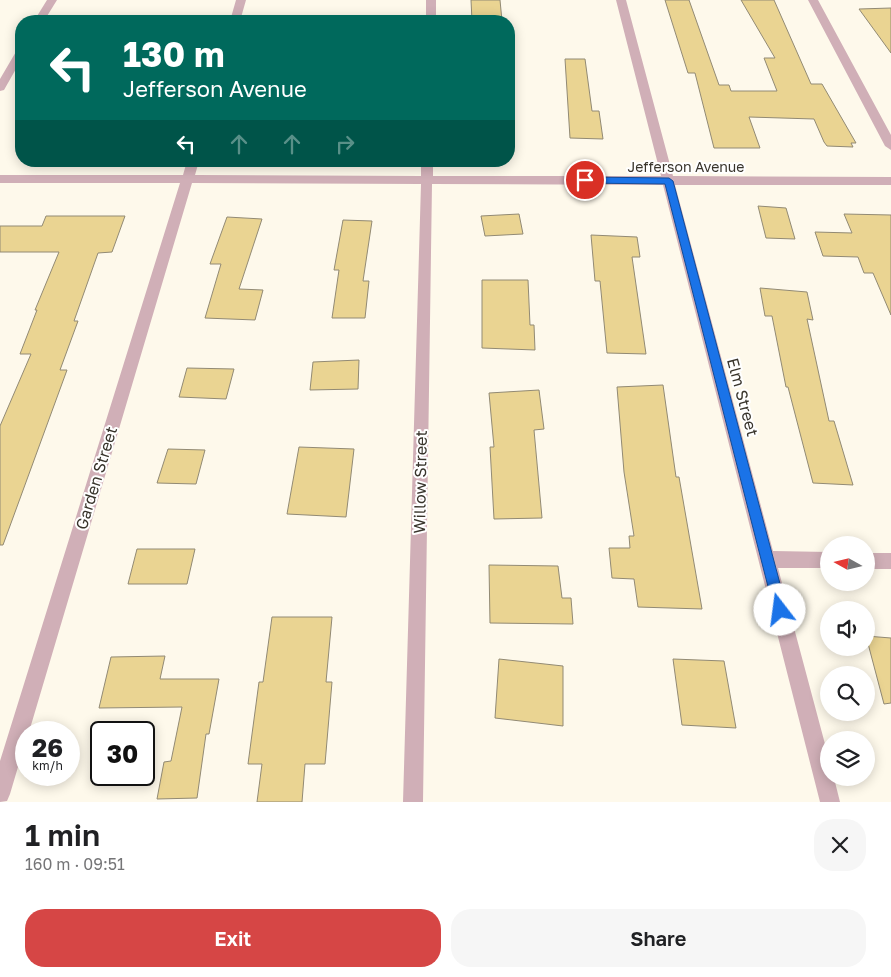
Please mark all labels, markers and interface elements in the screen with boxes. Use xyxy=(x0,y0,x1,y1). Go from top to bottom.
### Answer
text: 130 m xyxy=(123,33,225,75)
icon: left xyxy=(40,35,105,100)
text: Jefferson Avenue xyxy=(123,75,307,102)
icon: left xyxy=(172,130,200,158)
icon: ahead xyxy=(225,130,253,158)
icon: ahead xyxy=(278,130,306,158)
icon: right xyxy=(331,130,359,158)
street label: Jefferson Avenue xyxy=(628,158,744,175)
pin xyxy=(564,159,606,201)
icon: arrive xyxy=(571,166,599,194)
street label: Elm Street xyxy=(723,356,763,438)
street label: Garden Street xyxy=(71,424,121,532)
street label: Willow Street xyxy=(409,430,431,534)
north arrow xyxy=(820,536,875,591)
map controls xyxy=(820,536,875,786)
position arrow xyxy=(753,583,805,635)
button: sound xyxy=(820,601,875,656)
button: search xyxy=(820,666,875,721)
speed limit sign: 30 xyxy=(90,721,155,786)
button: layers xyxy=(820,731,875,786)
text: 26 xyxy=(32,732,63,763)
text: km/h xyxy=(32,758,63,773)
text: 1 min xyxy=(25,817,100,853)
button: close xyxy=(814,819,866,871)
text: 160 m · 09:51 xyxy=(25,854,125,874)
button: Exit xyxy=(25,909,441,967)
button: Share xyxy=(451,909,866,967)

